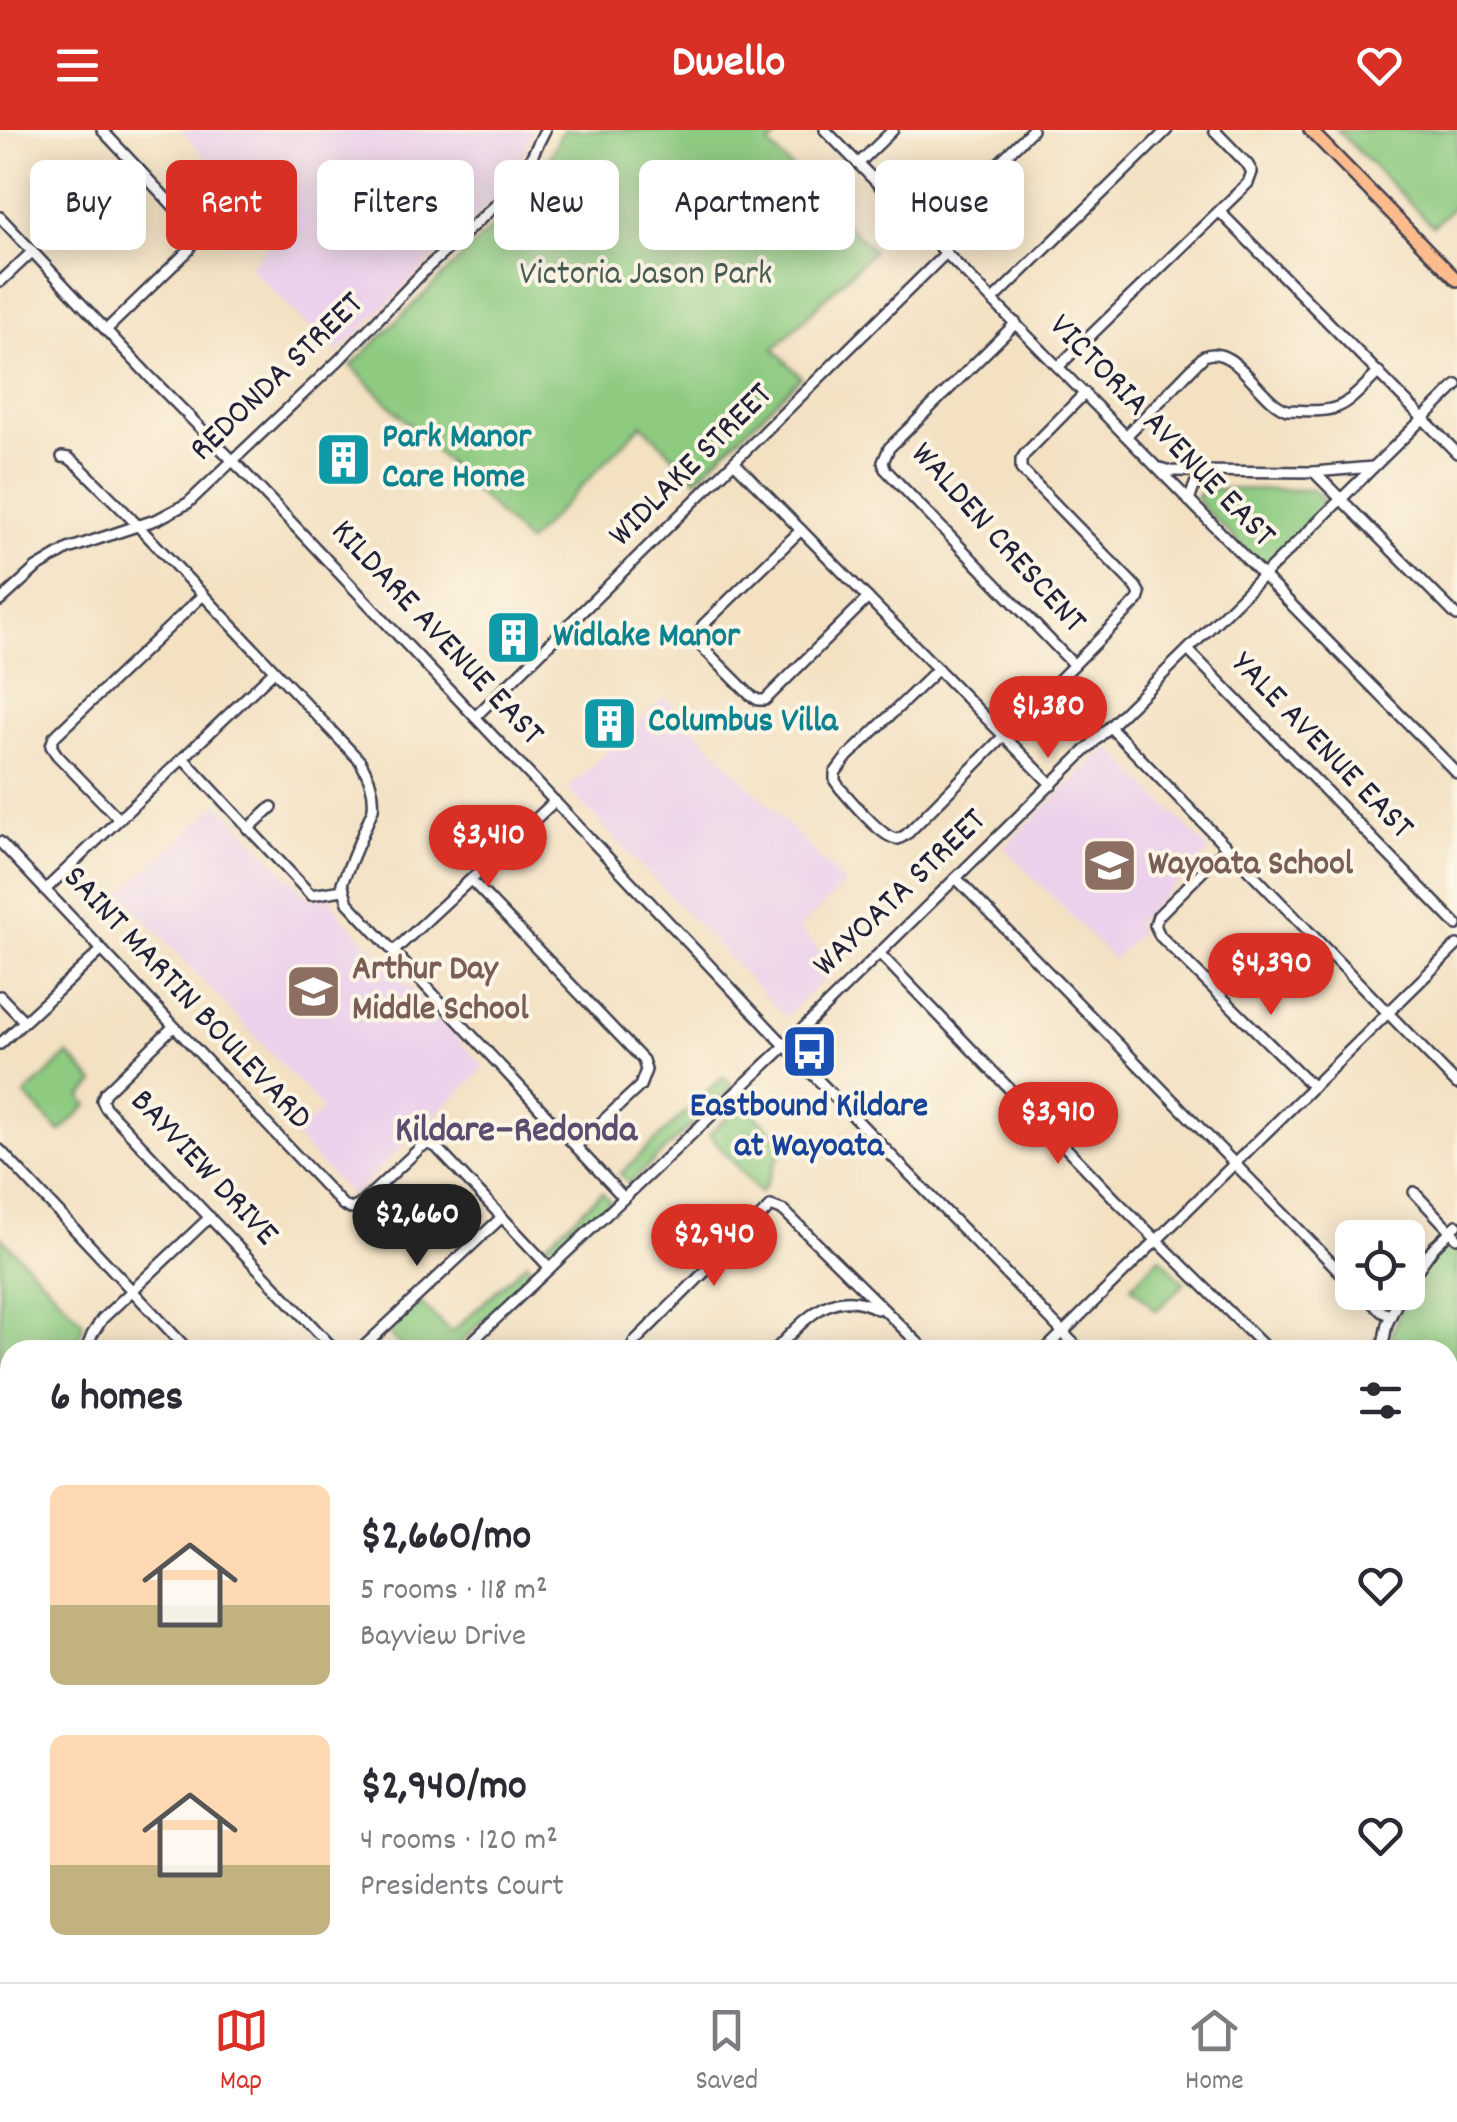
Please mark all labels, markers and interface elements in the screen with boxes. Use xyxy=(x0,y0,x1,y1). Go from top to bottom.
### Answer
text: Dwello xyxy=(672,33,785,97)
icon: menu xyxy=(50,38,105,93)
icon: heart xyxy=(1352,38,1407,93)
chip: Buy xyxy=(30,160,146,250)
chip: Rent xyxy=(166,160,297,250)
chip: Filters xyxy=(317,160,474,250)
chip: New xyxy=(494,160,619,250)
chip: Apartment xyxy=(639,160,855,250)
chip: House xyxy=(875,160,1024,250)
park label: Victoria Jason Park xyxy=(520,251,772,301)
street label: REDONDA STREET xyxy=(179,282,377,474)
street label: VICTORIA AVENUE EAST xyxy=(1036,304,1286,560)
street label: WIDLAKE STREET xyxy=(598,372,786,560)
place label: Park Manor Care Home xyxy=(382,414,532,504)
building icon: Park Manor Care Home xyxy=(313,429,373,489)
street label: WALDEN CRESCENT xyxy=(897,432,1097,646)
street label: KILDARE AVENUE EAST xyxy=(318,510,554,758)
building icon: Widlake Manor xyxy=(484,608,544,668)
place label: Widlake Manor xyxy=(553,613,741,663)
street label: YALE AVENUE EAST xyxy=(1218,642,1424,852)
pin: $1,380 xyxy=(967,676,1129,761)
text: $1,380 xyxy=(1011,685,1085,731)
building icon: Columbus Villa xyxy=(579,693,639,753)
place label: Columbus Villa xyxy=(648,698,839,748)
street label: WAYOATA STREET xyxy=(803,798,999,990)
pin: $3,410 xyxy=(407,805,569,890)
text: $3,410 xyxy=(451,814,525,860)
school or university icon: Wayoata School xyxy=(1079,836,1139,896)
place label: Wayoata School xyxy=(1148,841,1354,891)
street label: SAINT MARTIN BOULEVARD xyxy=(50,855,322,1143)
pin: $4,390 xyxy=(1190,933,1352,1018)
text: $4,390 xyxy=(1230,942,1312,988)
place label: Arthur Day Middle School xyxy=(352,946,529,1036)
school or university icon: Arthur Day Middle School xyxy=(283,961,343,1021)
bus stop icon: Eastbound Kildare at Wayoata xyxy=(779,1022,839,1082)
street label: BAYVIEW DRIVE xyxy=(117,1079,289,1259)
pin: $3,910 xyxy=(977,1082,1139,1167)
place label: Eastbound Kildare at Wayoata xyxy=(690,1083,928,1173)
text: $3,910 xyxy=(1020,1091,1096,1137)
district label: Kildare–Redonda xyxy=(395,1105,638,1160)
pin: $2,660 xyxy=(336,1184,498,1269)
text: $2,660 xyxy=(374,1193,460,1239)
pin: $2,940 xyxy=(633,1204,795,1289)
text: $2,940 xyxy=(673,1213,755,1259)
map controls xyxy=(1335,1220,1425,1310)
button: locate xyxy=(1335,1220,1425,1310)
text: 6 homes xyxy=(50,1370,183,1430)
icon: filters xyxy=(1353,1373,1408,1428)
text: $2,660/mo xyxy=(360,1509,531,1569)
icon: home xyxy=(130,1525,250,1645)
icon: heart xyxy=(1353,1558,1408,1613)
text: 5 rooms · 118 m² xyxy=(360,1569,548,1615)
text: Bayview Drive xyxy=(360,1615,526,1661)
text: $2,940/mo xyxy=(360,1759,527,1819)
icon: home xyxy=(130,1775,250,1895)
icon: heart xyxy=(1353,1808,1408,1863)
text: 4 rooms · 120 m² xyxy=(360,1819,558,1865)
text: Presidents Court xyxy=(360,1865,564,1911)
tab: Map xyxy=(214,2003,269,2103)
tab: Saved xyxy=(696,2003,758,2103)
tab: Home xyxy=(1185,2003,1243,2103)

